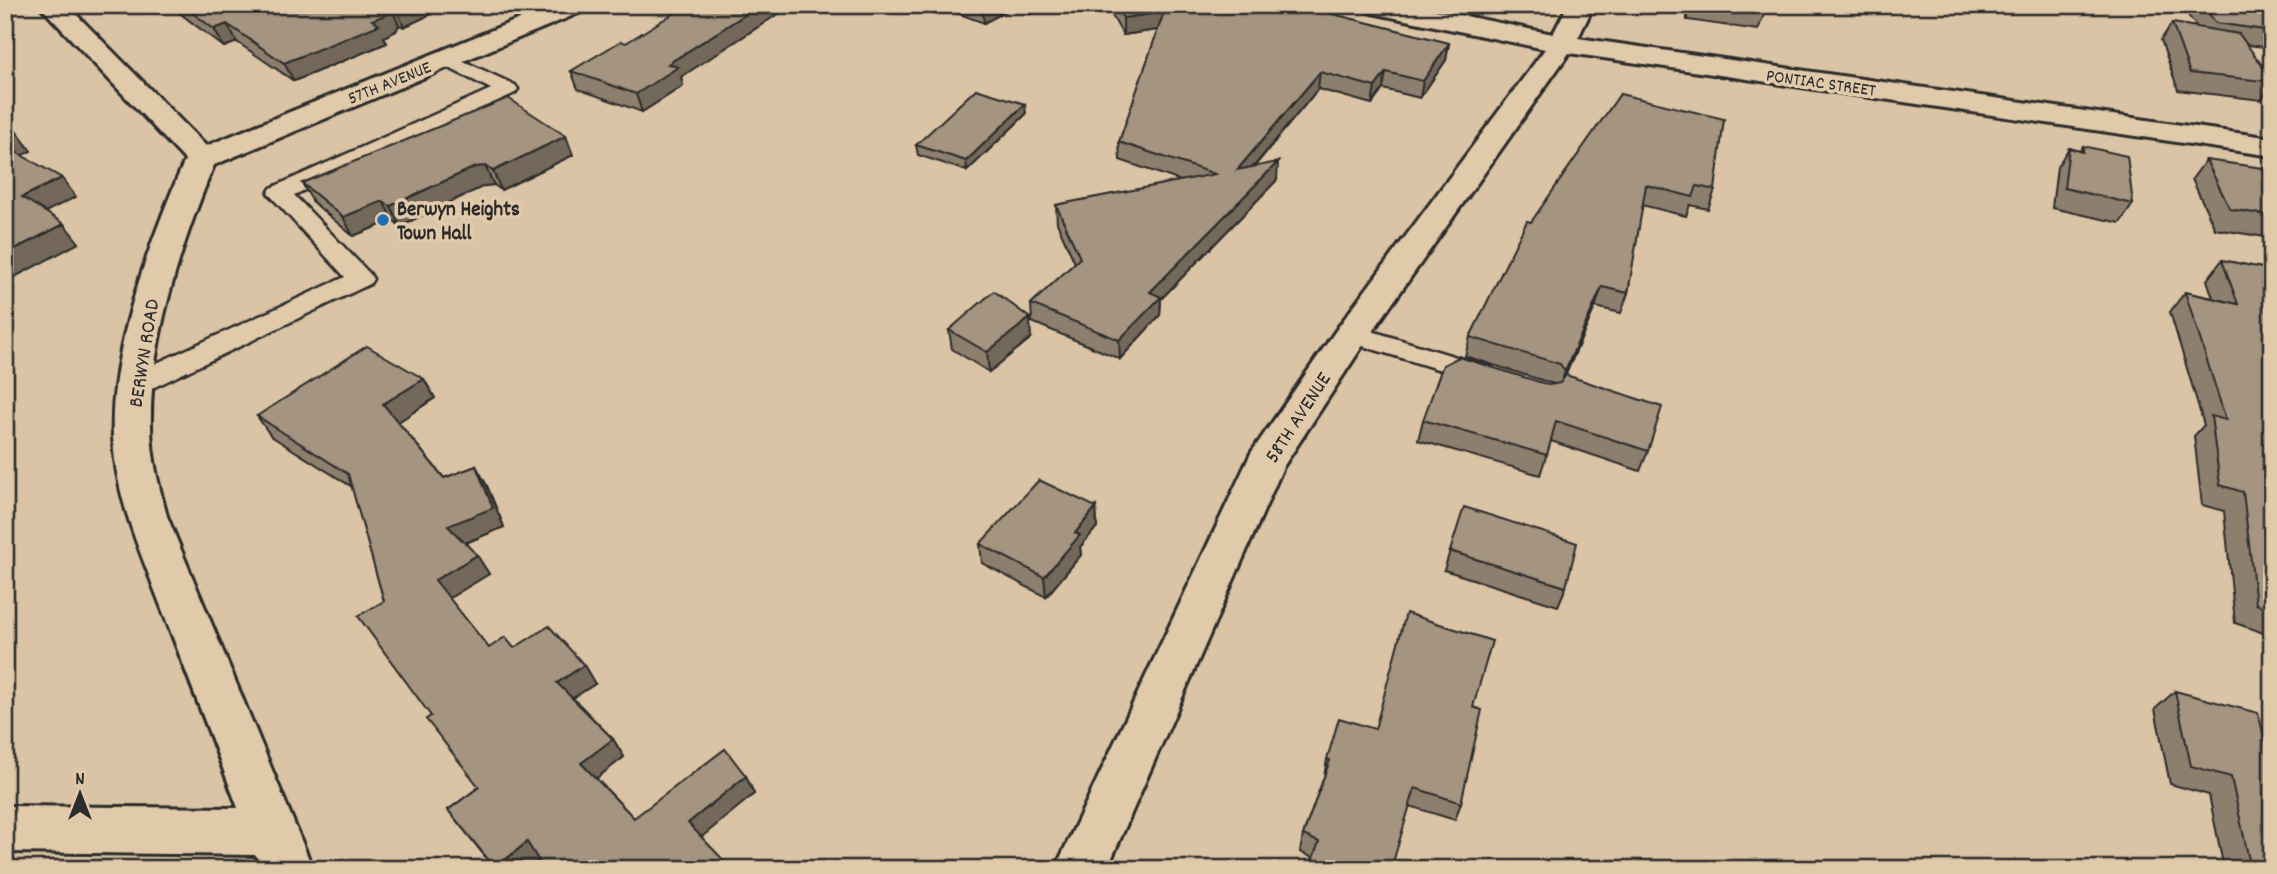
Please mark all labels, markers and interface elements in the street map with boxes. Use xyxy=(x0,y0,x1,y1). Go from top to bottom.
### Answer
street label: 57TH AVENUE xyxy=(344,56,435,112)
street label: PONTIAC STREET xyxy=(1764,64,1877,105)
place label: Berwyn Heights Town Hall xyxy=(397,196,520,250)
marker: Berwyn Heights Town Hall xyxy=(375,212,391,228)
street label: BERWYN ROAD xyxy=(123,297,169,410)
street label: 58TH AVENUE xyxy=(1259,367,1340,470)
north arrow xyxy=(46,758,116,828)
text: N xyxy=(75,767,85,794)

